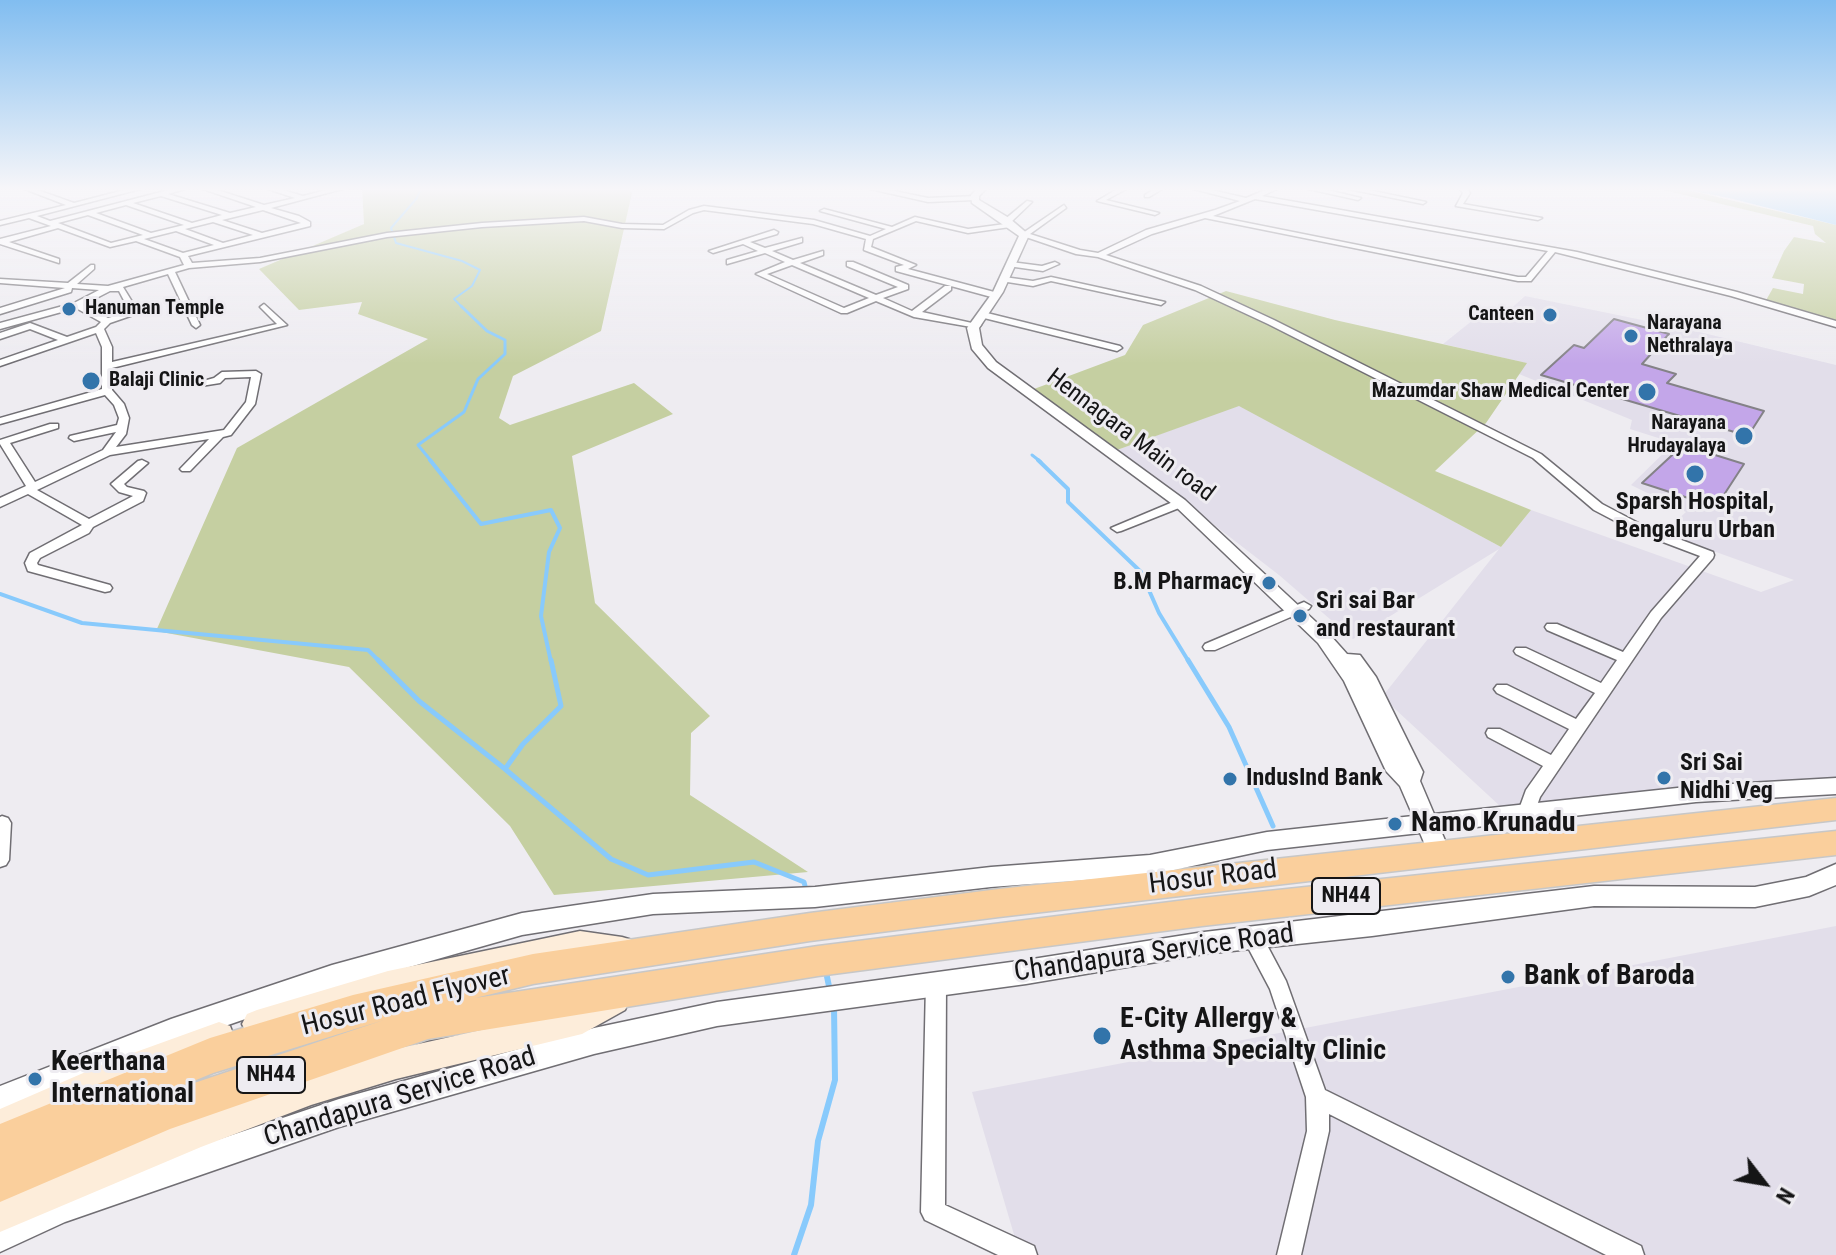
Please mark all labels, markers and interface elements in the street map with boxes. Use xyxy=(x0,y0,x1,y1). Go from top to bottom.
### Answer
place label: Hanuman Temple xyxy=(85,297,224,321)
marker: Hanuman Temple xyxy=(60,300,78,318)
place label: Canteen xyxy=(1468,303,1534,327)
marker: Canteen xyxy=(1541,306,1559,324)
place label: Narayana Nethralaya xyxy=(1647,312,1733,359)
marker: Narayana Nethralaya xyxy=(1622,327,1640,345)
street label: Hennagara Main road xyxy=(1040,363,1220,509)
place label: Balaji Clinic xyxy=(109,369,204,393)
marker: Balaji Clinic xyxy=(80,370,102,392)
place label: Mazumdar Shaw Medical Center xyxy=(1372,380,1629,404)
marker: Mazumdar Shaw Medical Center xyxy=(1636,381,1658,403)
place label: Narayana Hrudayalaya xyxy=(1627,412,1726,459)
marker: Narayana Hrudayalaya xyxy=(1733,425,1755,447)
marker: Sparsh Hospital, Bengaluru Urban xyxy=(1684,463,1706,485)
place label: Sparsh Hospital, Bengaluru Urban xyxy=(1615,489,1775,545)
place label: B.M Pharmacy xyxy=(1113,569,1253,597)
marker: B.M Pharmacy xyxy=(1260,574,1278,592)
place label: Sri sai Bar and restaurant xyxy=(1316,588,1455,644)
marker: Sri sai Bar and restaurant xyxy=(1291,607,1309,625)
place label: Sri Sai Nidhi Veg xyxy=(1680,750,1773,806)
place label: IndusInd Bank xyxy=(1246,765,1383,793)
marker: Sri Sai Nidhi Veg xyxy=(1655,769,1673,787)
marker: IndusInd Bank xyxy=(1221,770,1239,788)
place label: Namo Krunadu xyxy=(1411,807,1576,841)
marker: Namo Krunadu xyxy=(1386,815,1404,833)
street label: Hosur Road xyxy=(1147,853,1279,903)
road number: NH44 xyxy=(1312,878,1380,914)
street label: Chandapura Service Road xyxy=(1012,918,1296,990)
street label: Hosur Road Flyover xyxy=(298,960,514,1044)
place label: Bank of Baroda xyxy=(1524,960,1695,994)
marker: Bank of Baroda xyxy=(1499,968,1517,986)
place label: E-City Allergy & Asthma Specialty Clinic xyxy=(1120,1003,1386,1069)
marker: E-City Allergy & Asthma Specialty Clinic xyxy=(1091,1025,1113,1047)
street label: Chandapura Service Road xyxy=(260,1041,540,1155)
place label: Keerthana International xyxy=(51,1046,194,1112)
road number: NH44 xyxy=(237,1057,305,1093)
marker: Keerthana International xyxy=(26,1070,44,1088)
north arrow xyxy=(1724,1143,1804,1223)
text: N xyxy=(1771,1183,1799,1208)

